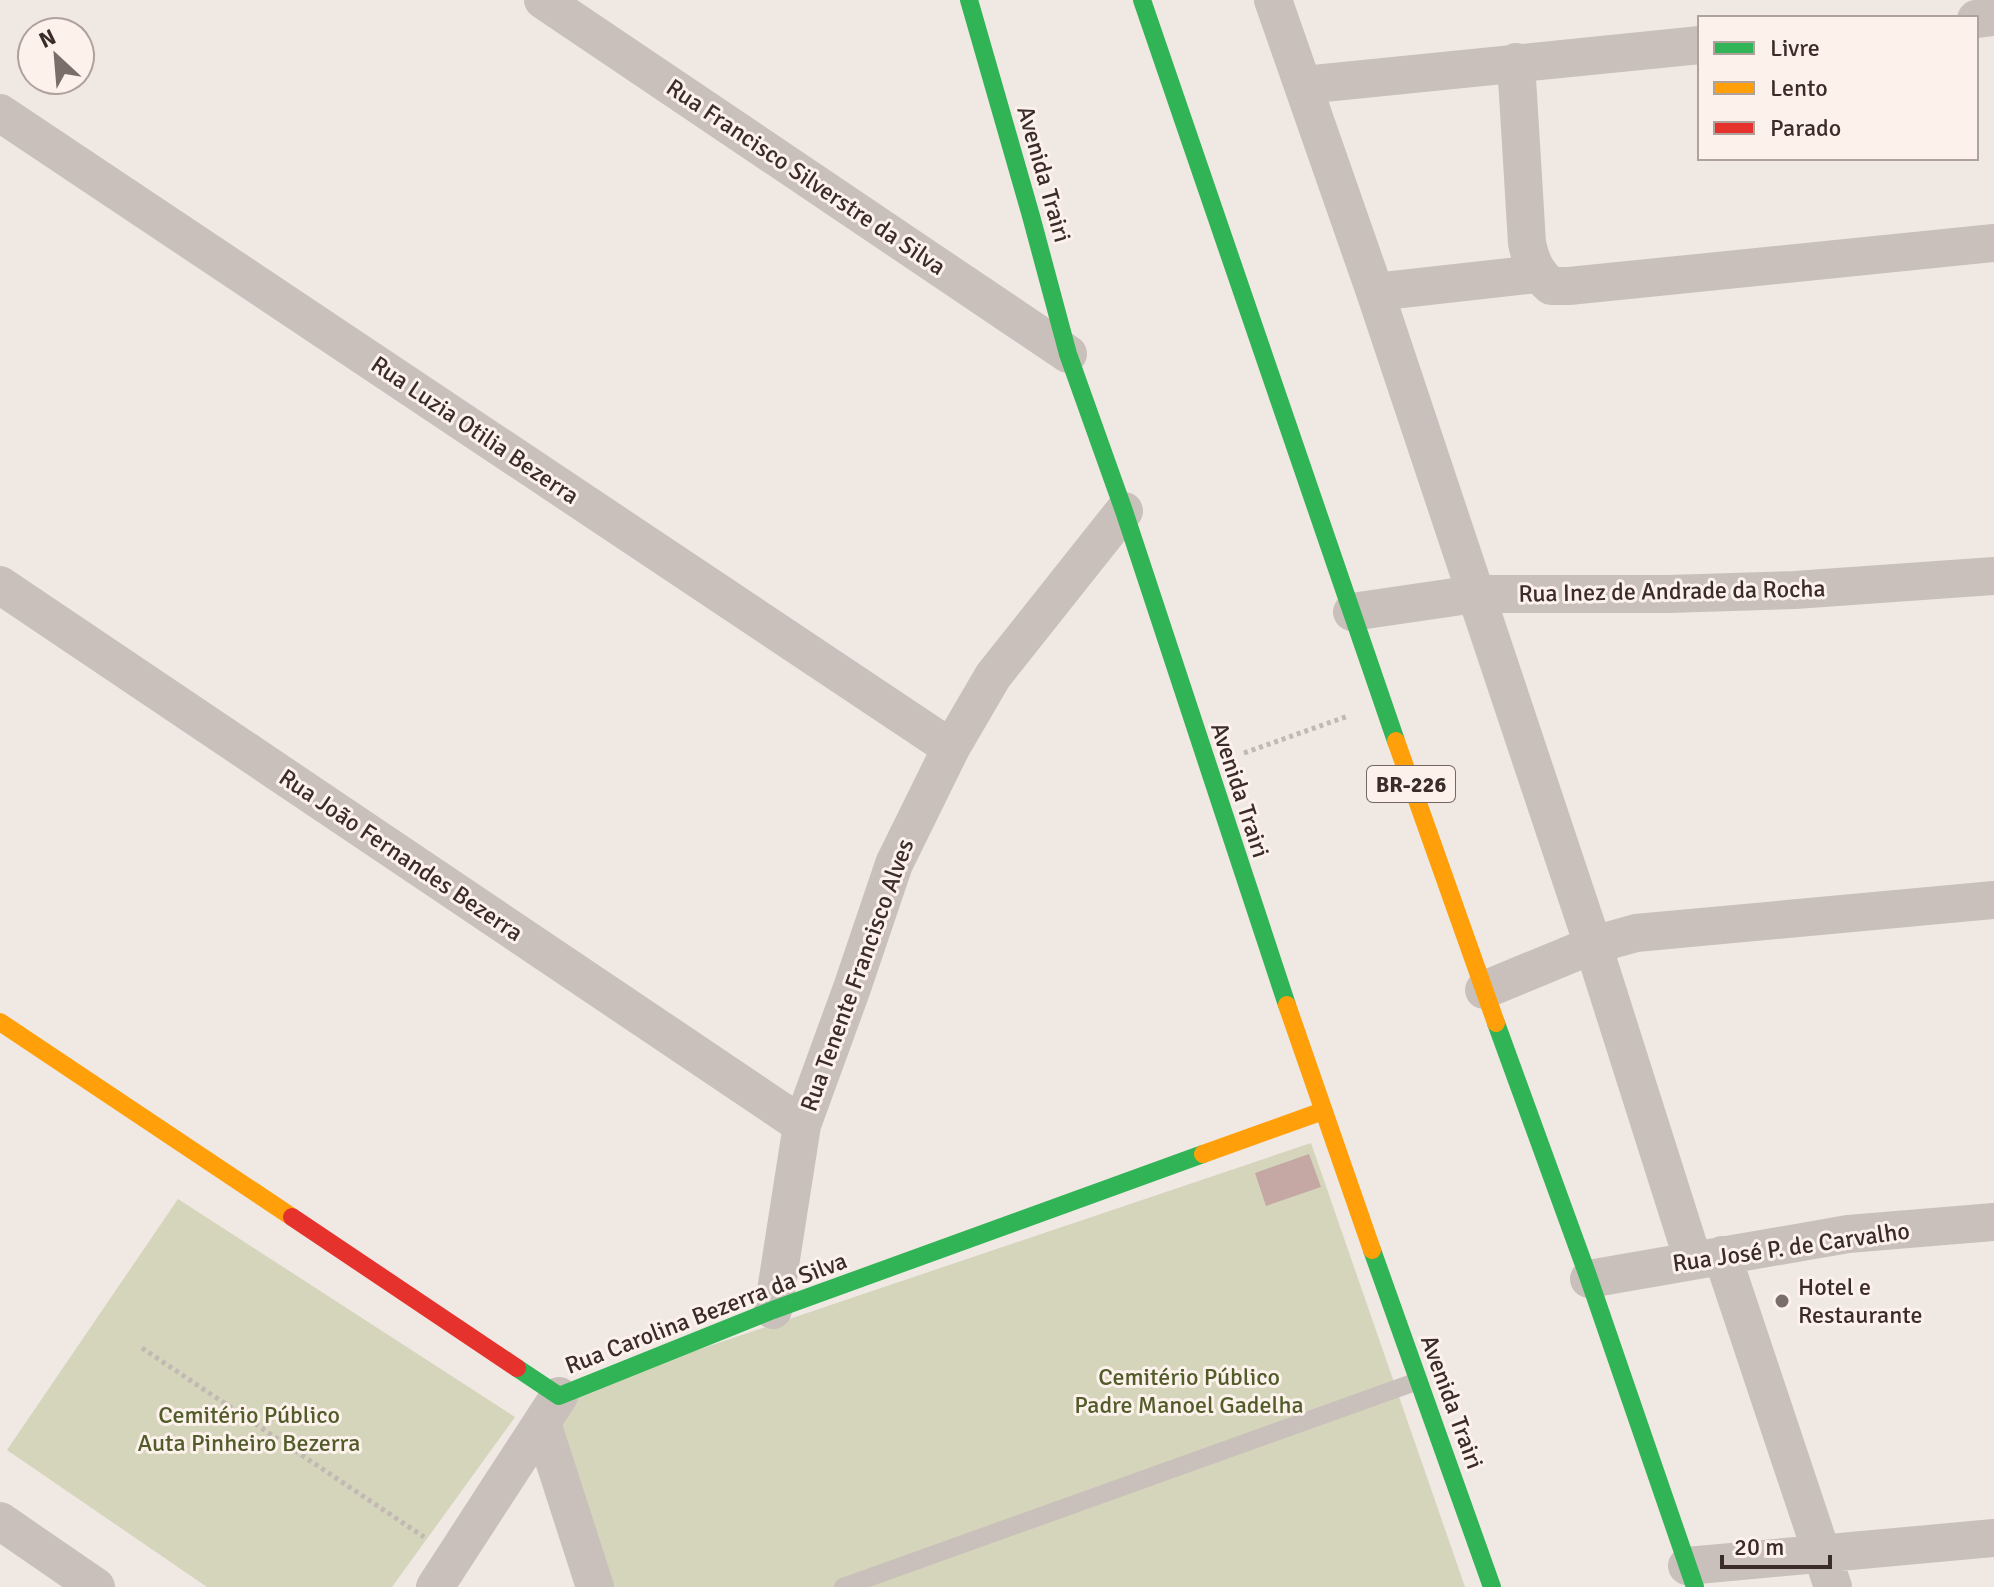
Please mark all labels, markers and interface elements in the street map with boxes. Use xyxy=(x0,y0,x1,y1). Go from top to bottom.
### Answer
north arrow xyxy=(16,16,96,96)
legend xyxy=(1698,16,1978,160)
text: N xyxy=(35,23,60,54)
text: Livre xyxy=(1770,33,1820,63)
street label: Rua Francisco Silverstre da Silva xyxy=(661,72,951,282)
text: Lento xyxy=(1770,73,1828,103)
street label: Avenida Trairi xyxy=(1010,102,1078,246)
text: Parado xyxy=(1770,113,1841,143)
street label: Rua Luzia Otilia Bezerra xyxy=(365,349,585,511)
street label: Rua Inez de Andrade da Rocha xyxy=(1518,573,1826,609)
street label: Avenida Trairi xyxy=(1204,719,1276,861)
street label: Rua João Fernandes Bezerra xyxy=(273,762,529,948)
road number: BR-226 xyxy=(1367,766,1455,802)
street label: Rua Tenente Francisco Alves xyxy=(794,835,920,1115)
street label: Rua José P. de Carvalho xyxy=(1670,1216,1912,1278)
street label: Rua Carolina Bezerra da Silva xyxy=(561,1245,851,1381)
place label: Hotel e Restaurante xyxy=(1798,1272,1922,1330)
marker: Hotel e Restaurante xyxy=(1773,1292,1791,1310)
street label: Avenida Trairi xyxy=(1414,1331,1490,1473)
park label: Cemitério Público Padre Manoel Gadelha xyxy=(1074,1362,1304,1420)
park label: Cemitério Público Auta Pinheiro Bezerra xyxy=(138,1400,360,1458)
scale bar xyxy=(1722,1519,1830,1569)
text: 20 m xyxy=(1734,1532,1784,1562)

